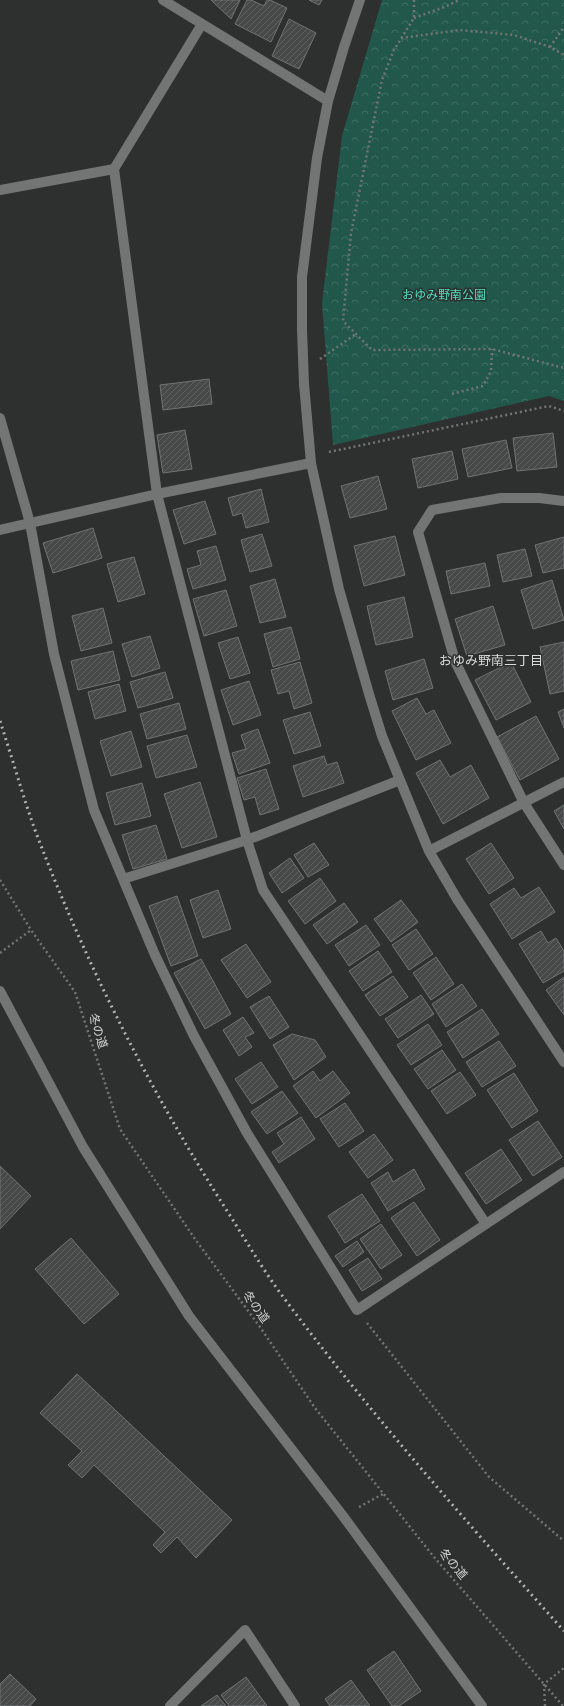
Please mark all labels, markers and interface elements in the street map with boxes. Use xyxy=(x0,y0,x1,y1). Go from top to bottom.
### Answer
park label: おゆみ野南公園 xyxy=(402,288,486,302)
district label: おゆみ野南三丁目 xyxy=(439,653,543,668)
street label: 冬の道 xyxy=(86,1012,110,1050)
street label: 冬の道 xyxy=(240,1288,272,1326)
street label: 冬の道 xyxy=(436,1546,470,1582)

